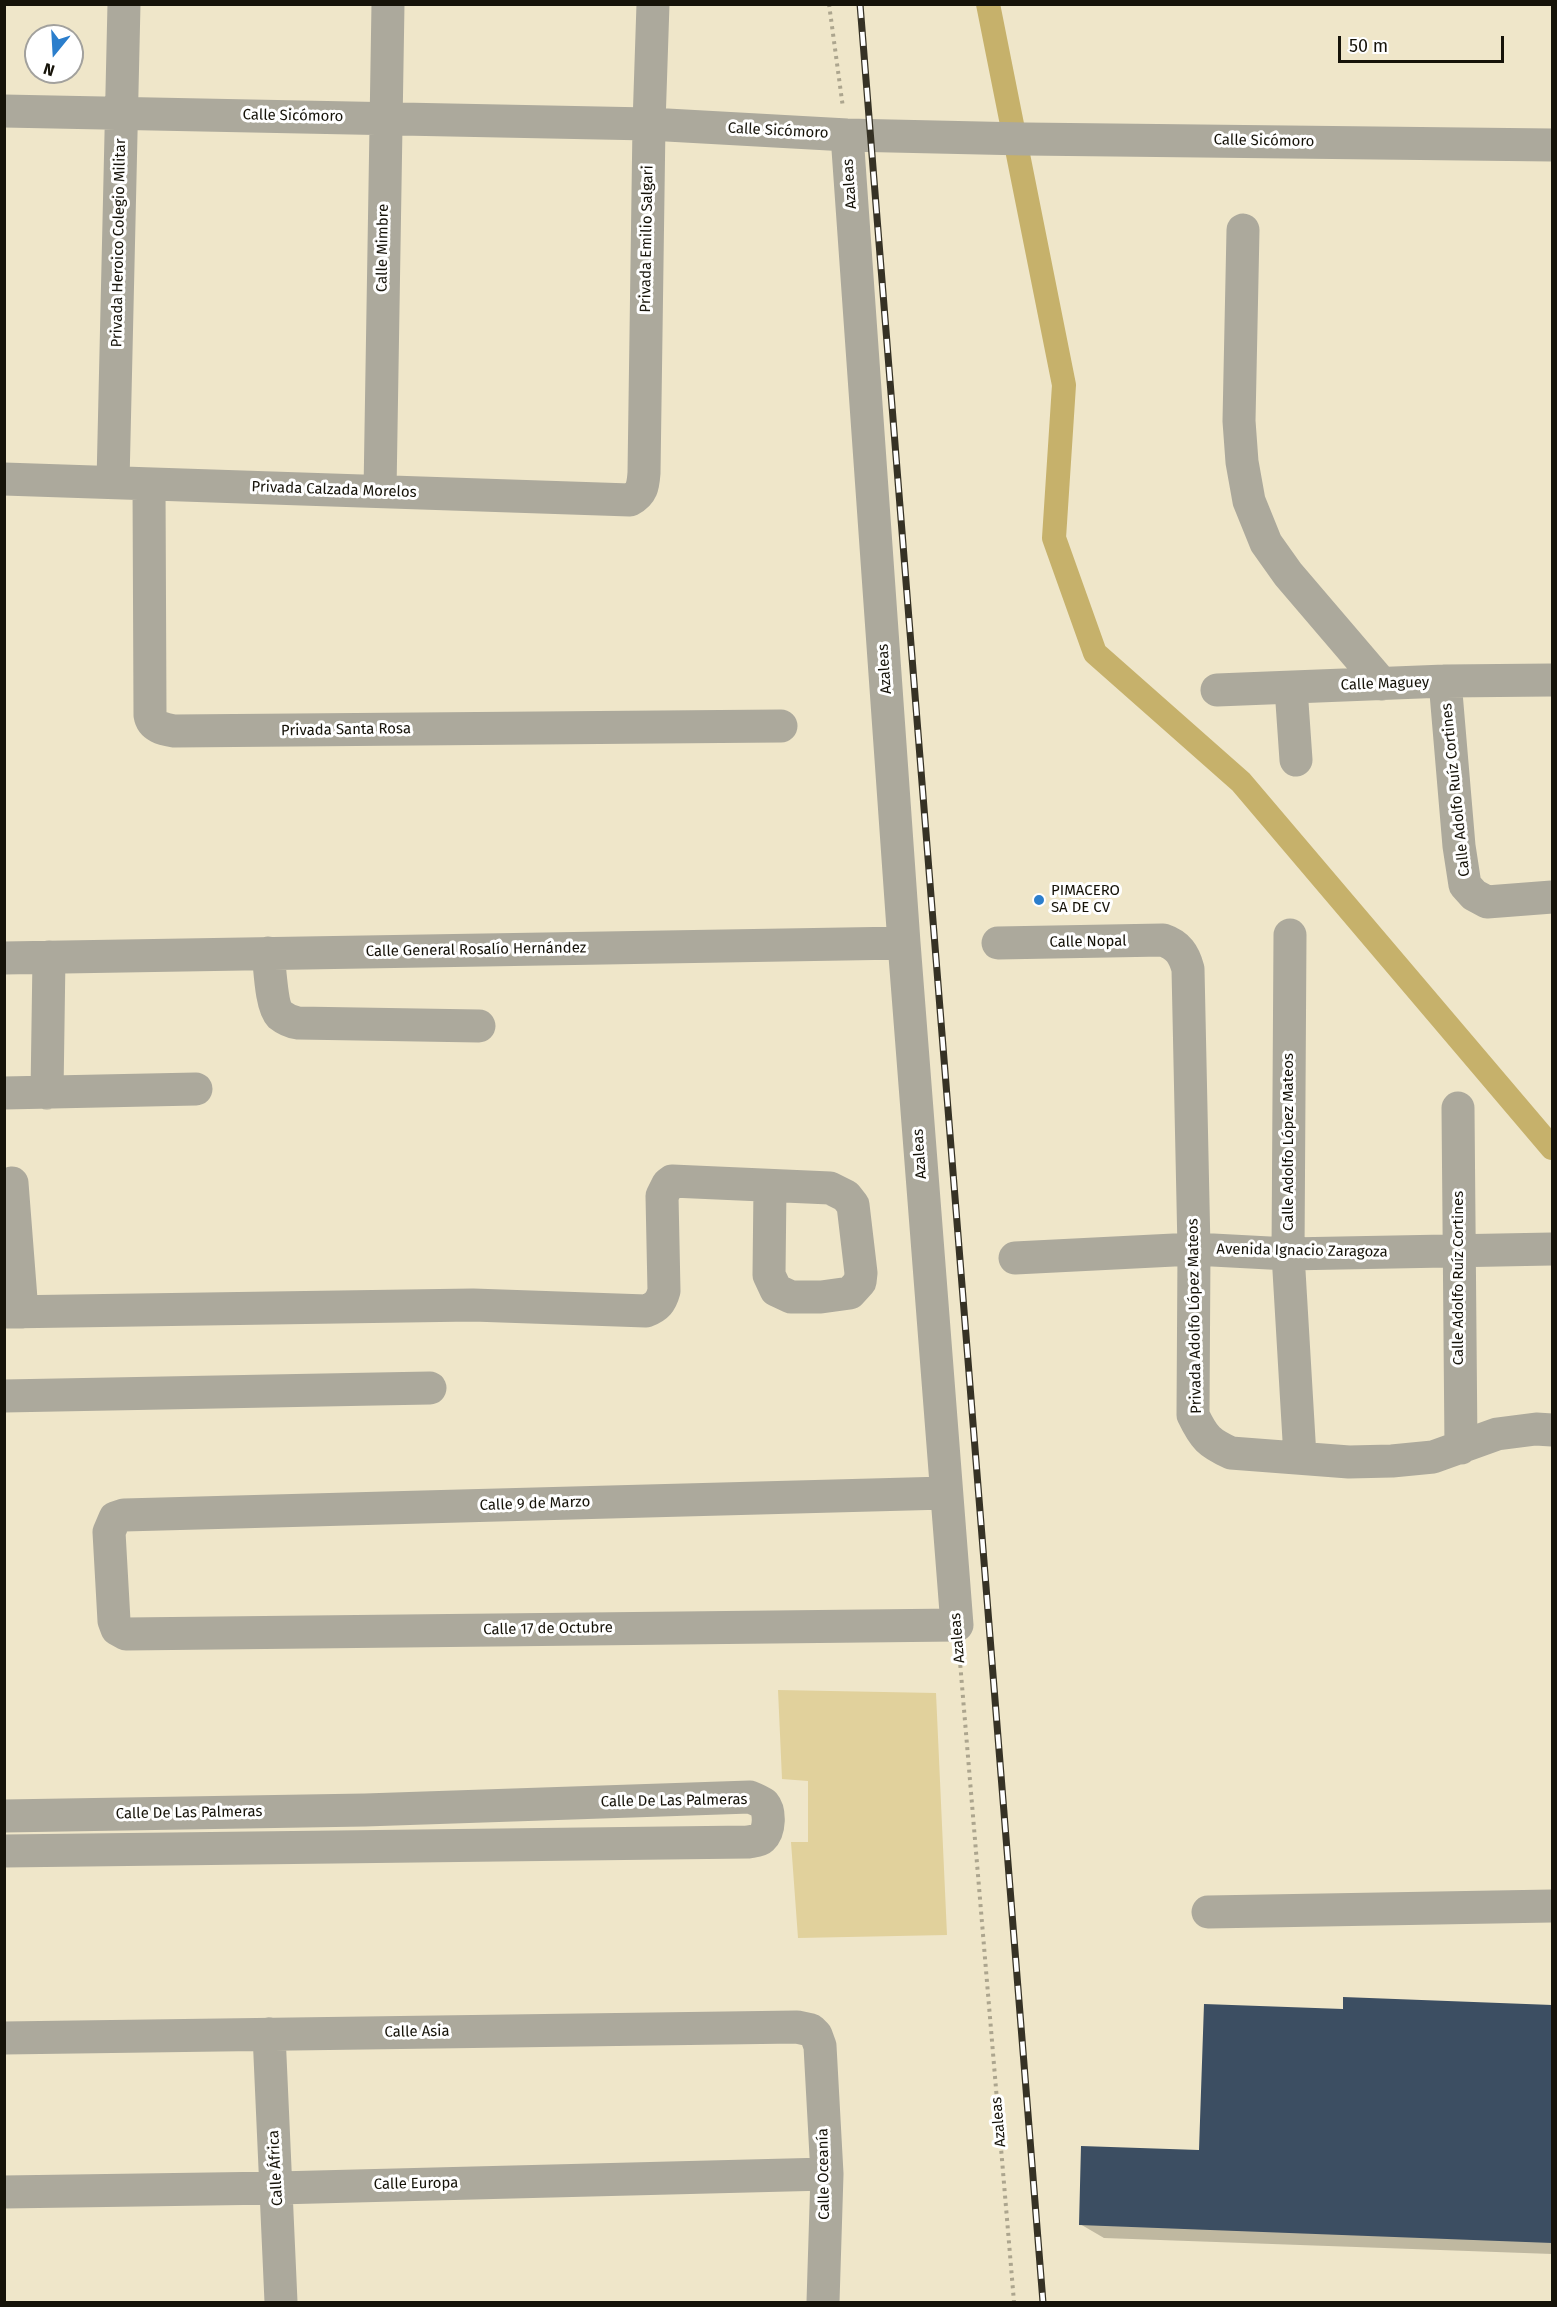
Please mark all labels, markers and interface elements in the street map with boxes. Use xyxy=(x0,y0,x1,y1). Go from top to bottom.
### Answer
north arrow xyxy=(24,24,84,84)
scale bar xyxy=(1341,24,1508,62)
text: 50 m xyxy=(1349,35,1388,57)
text: N xyxy=(41,59,57,80)
street label: Calle Sicómoro xyxy=(242,106,344,126)
street label: Calle Sicómoro xyxy=(727,119,829,143)
street label: Calle Sicómoro xyxy=(1213,131,1315,151)
street label: Privada Heroico Colegio Militar xyxy=(108,138,130,348)
street label: Azaleas xyxy=(839,158,861,210)
street label: Privada Emilio Salgari xyxy=(637,165,657,313)
street label: Calle Mimbre xyxy=(373,204,393,292)
street label: Privada Calzada Morelos xyxy=(251,478,417,502)
street label: Azaleas xyxy=(874,643,896,695)
street label: Calle Maguey xyxy=(1340,673,1430,695)
street label: Calle Adolfo Ruíz Cortines xyxy=(1438,702,1474,878)
street label: Privada Santa Rosa xyxy=(281,720,411,740)
place label: PIMACERO SA DE CV xyxy=(1051,882,1120,917)
marker: PIMACERO SA DE CV xyxy=(1032,893,1046,907)
street label: Calle Nopal xyxy=(1049,932,1127,952)
street label: Calle General Rosalío Hernández xyxy=(366,939,586,961)
street label: Calle Adolfo López Mateos xyxy=(1280,1053,1298,1231)
street label: Azaleas xyxy=(909,1128,931,1180)
street label: Calle Adolfo Ruíz Cortines xyxy=(1450,1191,1468,1365)
street label: Privada Adolfo López Mateos xyxy=(1184,1218,1206,1414)
street label: Avenida Ignacio Zaragoza xyxy=(1216,1241,1388,1261)
street label: Calle 9 de Marzo xyxy=(479,1493,591,1515)
street label: Azaleas xyxy=(947,1612,969,1664)
street label: Calle 17 de Octubre xyxy=(483,1619,613,1639)
street label: Calle De Las Palmeras xyxy=(600,1791,748,1811)
street label: Calle De Las Palmeras xyxy=(115,1803,263,1823)
street label: Calle Asia xyxy=(384,2022,450,2042)
street label: Azaleas xyxy=(988,2096,1010,2148)
street label: Calle Oceanía xyxy=(814,2128,834,2220)
street label: Calle África xyxy=(265,2130,287,2206)
street label: Calle Europa xyxy=(374,2174,458,2194)

